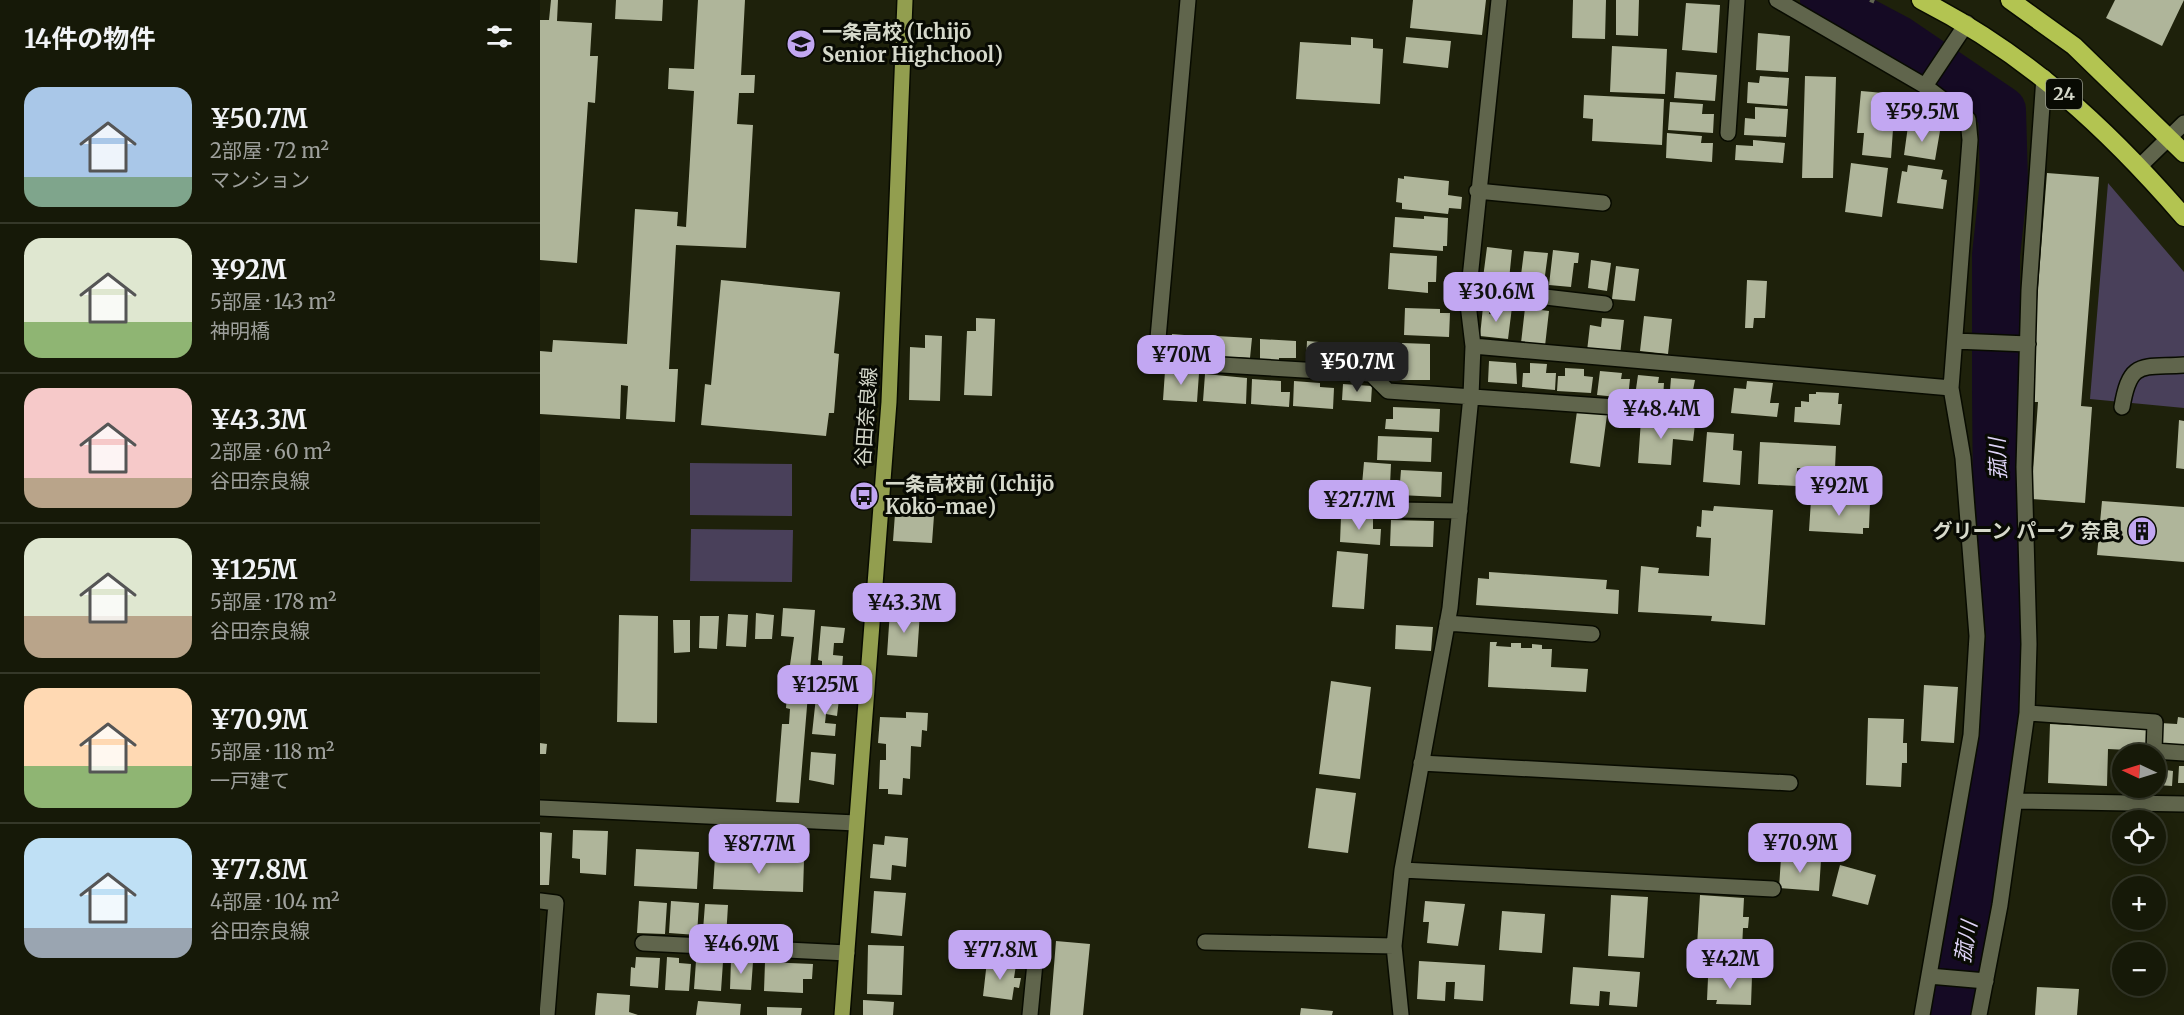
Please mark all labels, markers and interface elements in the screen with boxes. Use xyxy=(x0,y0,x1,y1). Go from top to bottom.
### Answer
place label: 一条高校 (Ichijō Senior Highchool) xyxy=(822,19,1003,67)
icon: filters xyxy=(483,20,516,53)
text: 14件の物件 xyxy=(24,22,155,55)
school or university icon: 一条高校 (Ichijō Senior Highchool) xyxy=(785,28,817,60)
road number: 24 xyxy=(2046,79,2082,109)
pin: ¥59.5M xyxy=(1873,92,1971,143)
text: ¥59.5M xyxy=(1885,99,1959,124)
text: ¥50.7M xyxy=(210,102,308,135)
icon: home xyxy=(72,111,144,183)
text: 2部屋 · 72 m² xyxy=(210,138,329,163)
text: マンション xyxy=(210,167,310,192)
text: ¥92M xyxy=(210,253,287,286)
icon: home xyxy=(72,262,144,334)
pin: ¥30.6M xyxy=(1447,272,1545,323)
text: ¥30.6M xyxy=(1457,279,1535,304)
text: 5部屋 · 143 m² xyxy=(210,289,336,314)
text: 神明橋 xyxy=(210,318,270,343)
pin: ¥70M xyxy=(1145,335,1217,386)
text: ¥70M xyxy=(1151,342,1211,367)
pin: ¥50.7M xyxy=(1308,342,1406,393)
text: ¥50.7M xyxy=(1319,349,1395,374)
street label: 谷田奈良線 xyxy=(850,366,881,468)
pin: ¥48.4M xyxy=(1612,389,1710,440)
text: ¥48.4M xyxy=(1622,396,1700,421)
text: ¥43.3M xyxy=(210,403,307,436)
icon: home xyxy=(72,412,144,484)
water label: 菰川 xyxy=(1983,436,2012,480)
text: 2部屋 · 60 m² xyxy=(210,439,331,464)
pin: ¥92M xyxy=(1803,466,1875,517)
text: 谷田奈良線 xyxy=(210,468,310,493)
place label: 一条高校前 (Ichijō Kōkō-mae) xyxy=(885,471,1054,519)
text: ¥92M xyxy=(1809,473,1869,498)
bus stop icon: 一条高校前 (Ichijō Kōkō-mae) xyxy=(848,480,880,512)
pin: ¥27.7M xyxy=(1310,480,1408,531)
text: ¥27.7M xyxy=(1323,487,1395,512)
building icon: グリーン パーク 奈良 xyxy=(2126,515,2158,547)
place label: グリーン パーク 奈良 xyxy=(1933,518,2121,543)
text: ¥125M xyxy=(210,553,297,586)
icon: home xyxy=(72,562,144,634)
pin: ¥43.3M xyxy=(855,583,953,634)
text: 5部屋 · 178 m² xyxy=(210,589,336,614)
text: ¥43.3M xyxy=(867,590,941,615)
text: 谷田奈良線 xyxy=(210,618,310,643)
pin: ¥125M xyxy=(783,665,867,716)
text: ¥125M xyxy=(791,672,859,697)
text: ¥70.9M xyxy=(210,703,308,736)
icon: home xyxy=(72,712,144,784)
text: 5部屋 · 118 m² xyxy=(210,739,334,764)
north arrow xyxy=(2112,744,2166,798)
map controls xyxy=(2112,744,2166,996)
text: 一戸建て xyxy=(210,768,290,793)
button: locate xyxy=(2112,810,2166,864)
pin: ¥70.9M xyxy=(1751,823,1849,874)
pin: ¥87.7M xyxy=(710,824,808,875)
text: ¥70.9M xyxy=(1762,830,1838,855)
text: ¥87.7M xyxy=(723,831,795,856)
text: ¥77.8M xyxy=(210,853,308,886)
icon: home xyxy=(72,862,144,934)
button: + xyxy=(2112,876,2166,930)
text: 4部屋 · 104 m² xyxy=(210,889,339,914)
water label: 菰川 xyxy=(1949,917,1983,965)
text: 谷田奈良線 xyxy=(210,918,310,943)
pin: ¥46.9M xyxy=(692,924,790,975)
pin: ¥77.8M xyxy=(951,930,1049,981)
text: ¥46.9M xyxy=(703,931,779,956)
text: ¥77.8M xyxy=(962,937,1038,962)
pin: ¥42M xyxy=(1694,939,1766,990)
button: − xyxy=(2112,942,2166,996)
text: ¥42M xyxy=(1700,946,1760,971)

